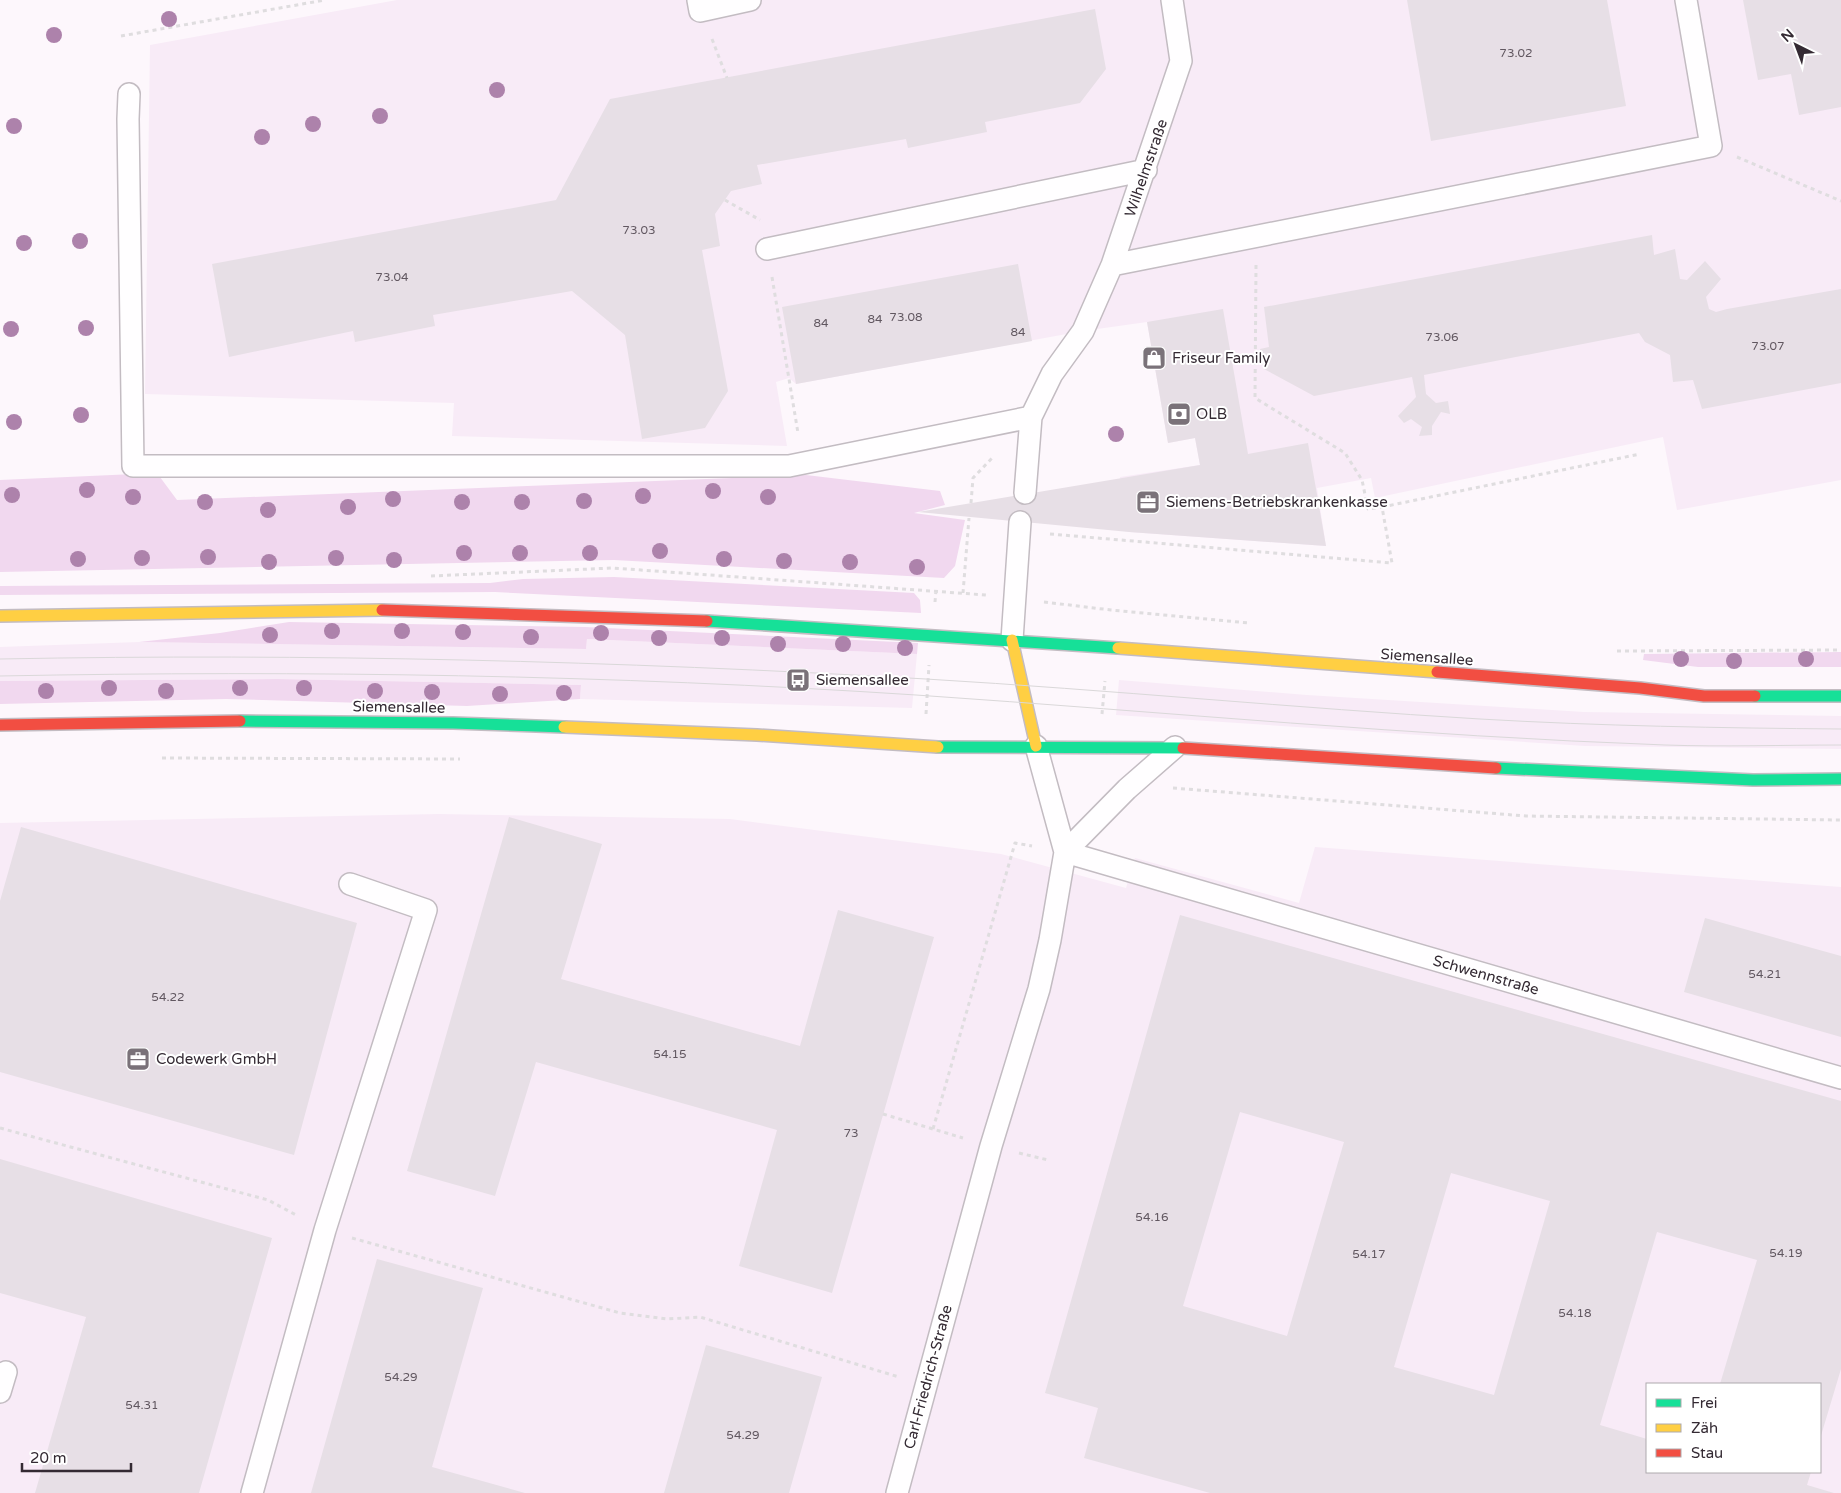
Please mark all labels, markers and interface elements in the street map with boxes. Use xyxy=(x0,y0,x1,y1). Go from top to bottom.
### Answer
north arrow xyxy=(1771,20,1821,70)
text: N xyxy=(1778,26,1798,46)
house number: 73.02 xyxy=(1499,46,1533,60)
street label: Wilhelmstraße xyxy=(1121,117,1171,219)
house number: 73.03 xyxy=(622,223,656,237)
house number: 73.04 xyxy=(375,270,409,284)
house number: 73.08 xyxy=(889,310,923,324)
house number: 84 xyxy=(867,312,883,326)
house number: 84 xyxy=(813,316,829,330)
house number: 84 xyxy=(1010,325,1026,339)
house number: 73.06 xyxy=(1425,330,1459,344)
house number: 73.07 xyxy=(1751,339,1785,353)
shop icon: Friseur Family xyxy=(1141,345,1167,371)
place label: Friseur Family xyxy=(1172,349,1270,367)
bank icon: OLB xyxy=(1166,401,1192,427)
place label: OLB xyxy=(1196,405,1227,423)
office icon: Siemens-Betriebskrankenkasse xyxy=(1135,489,1161,515)
place label: Siemens-Betriebskrankenkasse xyxy=(1166,493,1388,511)
street label: Siemensallee xyxy=(1380,645,1474,669)
bus stop icon: Siemensallee xyxy=(785,667,811,693)
place label: Siemensallee xyxy=(816,671,909,689)
street label: Siemensallee xyxy=(352,697,446,717)
street label: Schwennstraße xyxy=(1431,951,1541,999)
house number: 54.21 xyxy=(1748,967,1782,981)
house number: 54.22 xyxy=(151,990,185,1004)
office icon: Codewerk GmbH xyxy=(125,1046,151,1072)
house number: 54.15 xyxy=(653,1047,687,1061)
place label: Codewerk GmbH xyxy=(156,1050,277,1068)
house number: 73 xyxy=(843,1126,859,1140)
house number: 54.16 xyxy=(1135,1210,1169,1224)
house number: 54.19 xyxy=(1769,1246,1803,1260)
house number: 54.17 xyxy=(1352,1247,1386,1261)
street label: Carl-Friedrich-Straße xyxy=(900,1303,956,1451)
house number: 54.18 xyxy=(1558,1306,1592,1320)
house number: 54.29 xyxy=(384,1370,418,1384)
legend xyxy=(1646,1383,1821,1473)
text: Frei xyxy=(1691,1394,1717,1412)
house number: 54.31 xyxy=(125,1398,159,1412)
text: Zäh xyxy=(1691,1419,1718,1437)
house number: 54.29 xyxy=(726,1428,760,1442)
scale bar xyxy=(22,1440,131,1472)
text: Stau xyxy=(1691,1444,1723,1462)
text: 20 m xyxy=(30,1449,67,1467)

